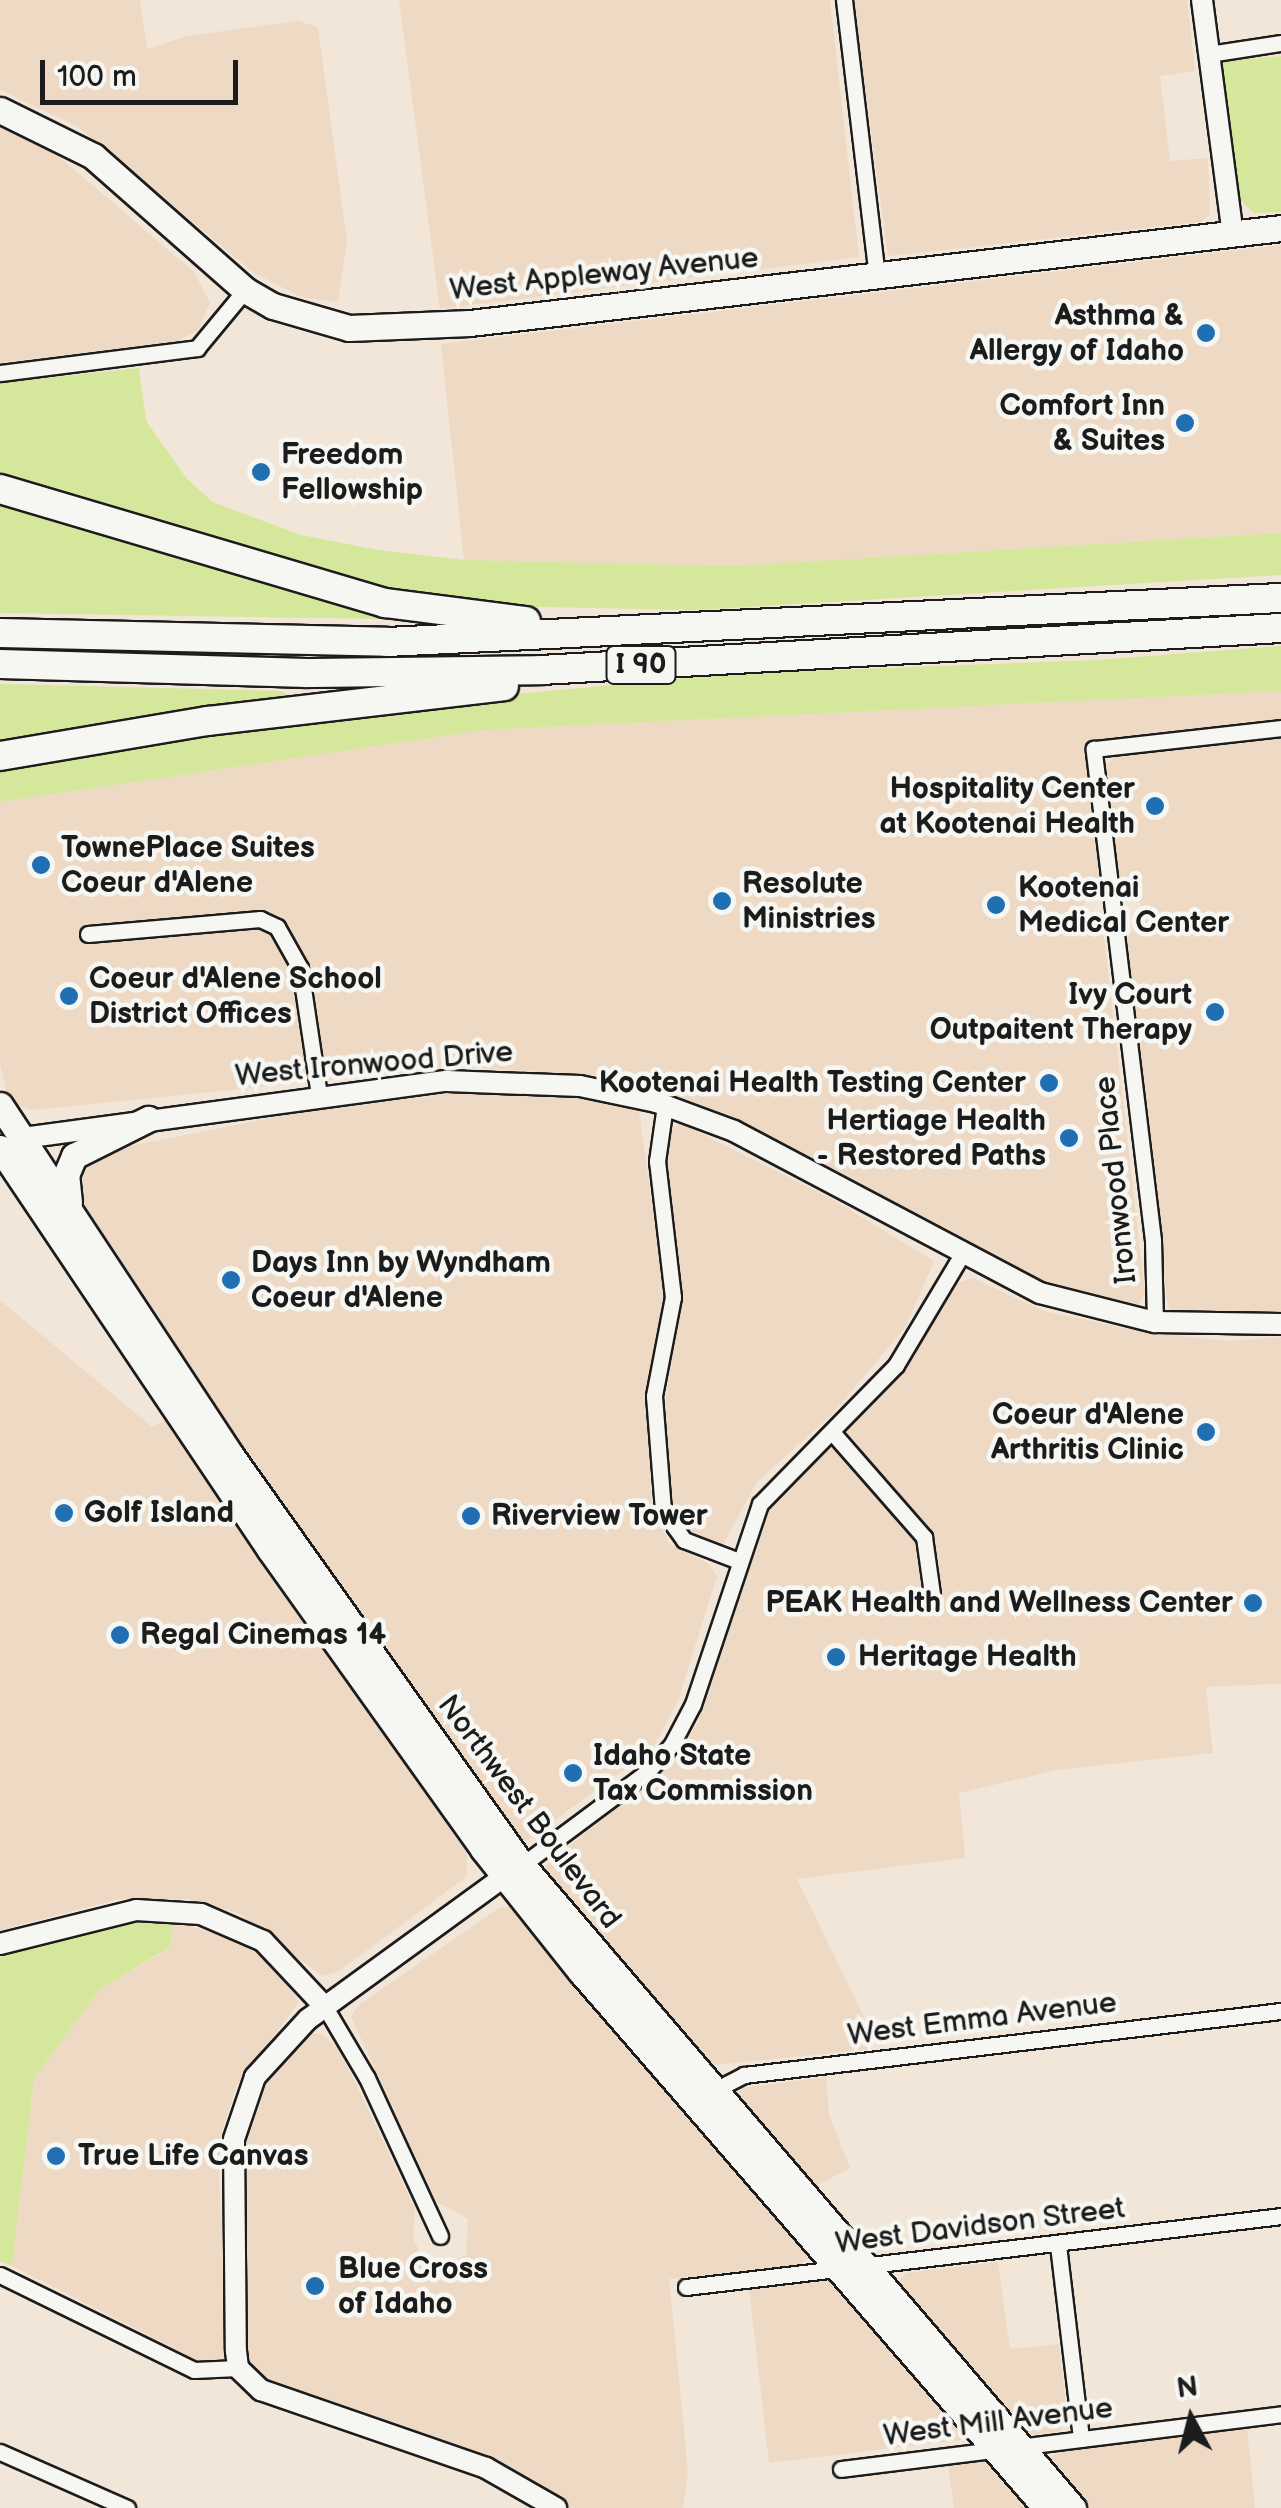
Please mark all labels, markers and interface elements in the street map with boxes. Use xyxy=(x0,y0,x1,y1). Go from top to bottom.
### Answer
scale bar xyxy=(45,40,242,102)
text: 100 m xyxy=(57,59,137,95)
street label: West Appleway Avenue xyxy=(447,240,761,308)
place label: Asthma & Allergy of Idaho xyxy=(969,298,1184,368)
marker: Asthma & Allergy of Idaho xyxy=(1193,320,1219,346)
place label: Comfort Inn & Suites xyxy=(1000,388,1165,458)
marker: Comfort Inn & Suites xyxy=(1174,412,1196,434)
place label: Freedom Fellowship xyxy=(281,437,423,508)
marker: Freedom Fellowship xyxy=(250,461,272,483)
road number: I 90 xyxy=(604,642,678,688)
place label: Hospitality Center at Kootenai Health xyxy=(879,771,1135,842)
marker: Hospitality Center at Kootenai Health xyxy=(1144,795,1166,817)
place label: TownePlace Suites Coeur d'Alene xyxy=(61,830,315,900)
marker: TownePlace Suites Coeur d'Alene xyxy=(30,854,52,876)
place label: Resolute Ministries xyxy=(742,866,875,936)
place label: Kootenai Medical Center xyxy=(1018,870,1229,940)
marker: Resolute Ministries xyxy=(711,890,733,912)
marker: Kootenai Medical Center xyxy=(983,892,1009,918)
place label: Coeur d'Alene School District Offices xyxy=(89,961,382,1032)
place label: Ivy Court Outpaitent Therapy xyxy=(930,977,1192,1048)
marker: Coeur d'Alene School District Offices xyxy=(58,985,80,1007)
marker: Ivy Court Outpaitent Therapy xyxy=(1202,999,1228,1025)
street label: West Ironwood Drive xyxy=(234,1034,514,1094)
place label: Kootenai Health Testing Center xyxy=(599,1065,1026,1101)
marker: Kootenai Health Testing Center xyxy=(1036,1070,1062,1096)
street label: Ironwood Place xyxy=(1087,1074,1145,1286)
place label: Hertiage Health - Restored Paths xyxy=(816,1103,1046,1174)
marker: Hertiage Health - Restored Paths xyxy=(1056,1125,1082,1151)
place label: Days Inn by Wyndham Coeur d'Alene xyxy=(251,1245,552,1316)
marker: Days Inn by Wyndham Coeur d'Alene xyxy=(220,1269,242,1291)
place label: Coeur d'Alene Arthritis Clinic xyxy=(991,1397,1184,1468)
marker: Coeur d'Alene Arthritis Clinic xyxy=(1193,1419,1219,1445)
place label: Golf Island xyxy=(84,1495,234,1531)
place label: Riverview Tower xyxy=(491,1498,708,1534)
marker: Golf Island xyxy=(53,1502,75,1524)
marker: Riverview Tower xyxy=(460,1505,482,1527)
place label: PEAK Health and Wellness Center xyxy=(765,1585,1233,1621)
marker: PEAK Health and Wellness Center xyxy=(1242,1592,1264,1614)
place label: Regal Cinemas 14 xyxy=(140,1617,386,1653)
marker: Regal Cinemas 14 xyxy=(109,1624,131,1646)
place label: Heritage Health xyxy=(858,1639,1077,1675)
marker: Heritage Health xyxy=(823,1644,849,1670)
street label: Northwest Boulevard xyxy=(430,1688,628,1936)
place label: Idaho State Tax Commission xyxy=(593,1738,813,1808)
marker: Idaho State Tax Commission xyxy=(562,1762,584,1784)
street label: West Emma Avenue xyxy=(845,1985,1119,2053)
place label: True Life Canvas xyxy=(78,2138,308,2174)
marker: True Life Canvas xyxy=(43,2143,69,2169)
street label: West Davidson Street xyxy=(833,2190,1127,2262)
place label: Blue Cross of Idaho xyxy=(338,2251,488,2322)
marker: Blue Cross of Idaho xyxy=(302,2273,328,2299)
north arrow xyxy=(1141,2368,1241,2468)
text: N xyxy=(1175,2370,1200,2405)
street label: West Mill Avenue xyxy=(881,2390,1115,2454)

